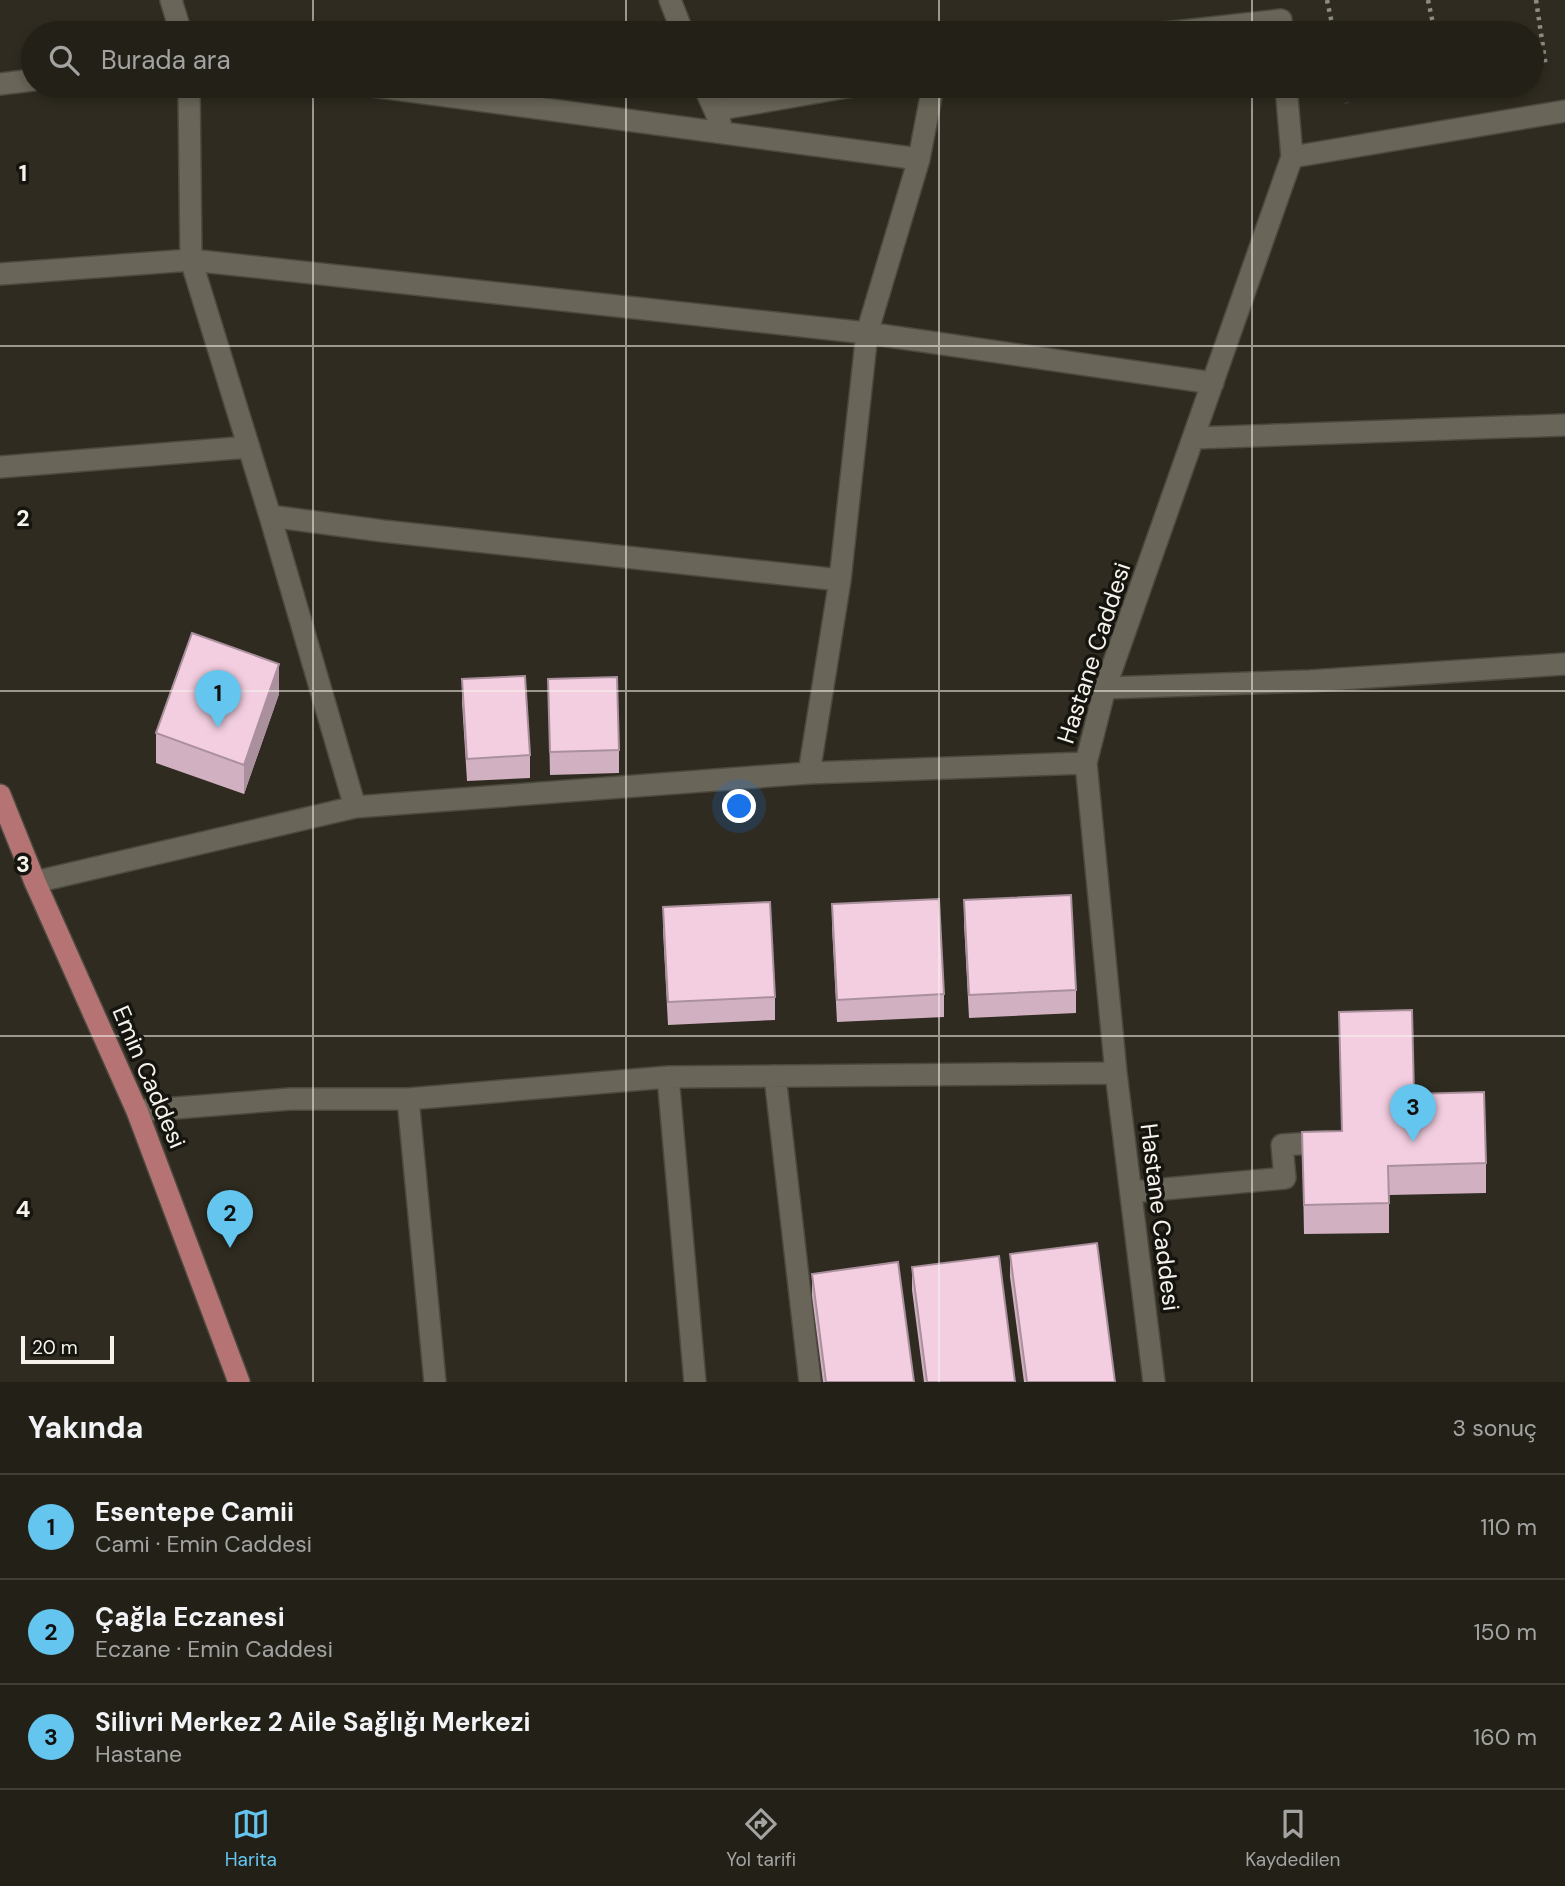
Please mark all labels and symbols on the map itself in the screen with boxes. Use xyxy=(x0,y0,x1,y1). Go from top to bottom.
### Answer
text: 1 xyxy=(19,158,27,188)
text: 2 xyxy=(16,503,30,533)
street label: Hastane Caddesi xyxy=(1050,558,1137,747)
pin: 1 xyxy=(195,670,241,728)
your location xyxy=(722,789,756,823)
text: 3 xyxy=(16,849,30,879)
street label: Emin Caddesi xyxy=(106,1001,193,1153)
pin: 3 xyxy=(1390,1084,1436,1142)
street label: Hastane Caddesi xyxy=(1134,1121,1187,1312)
pin: 2 xyxy=(207,1190,253,1248)
text: 4 xyxy=(16,1194,31,1224)
scale bar xyxy=(21,1333,114,1365)

